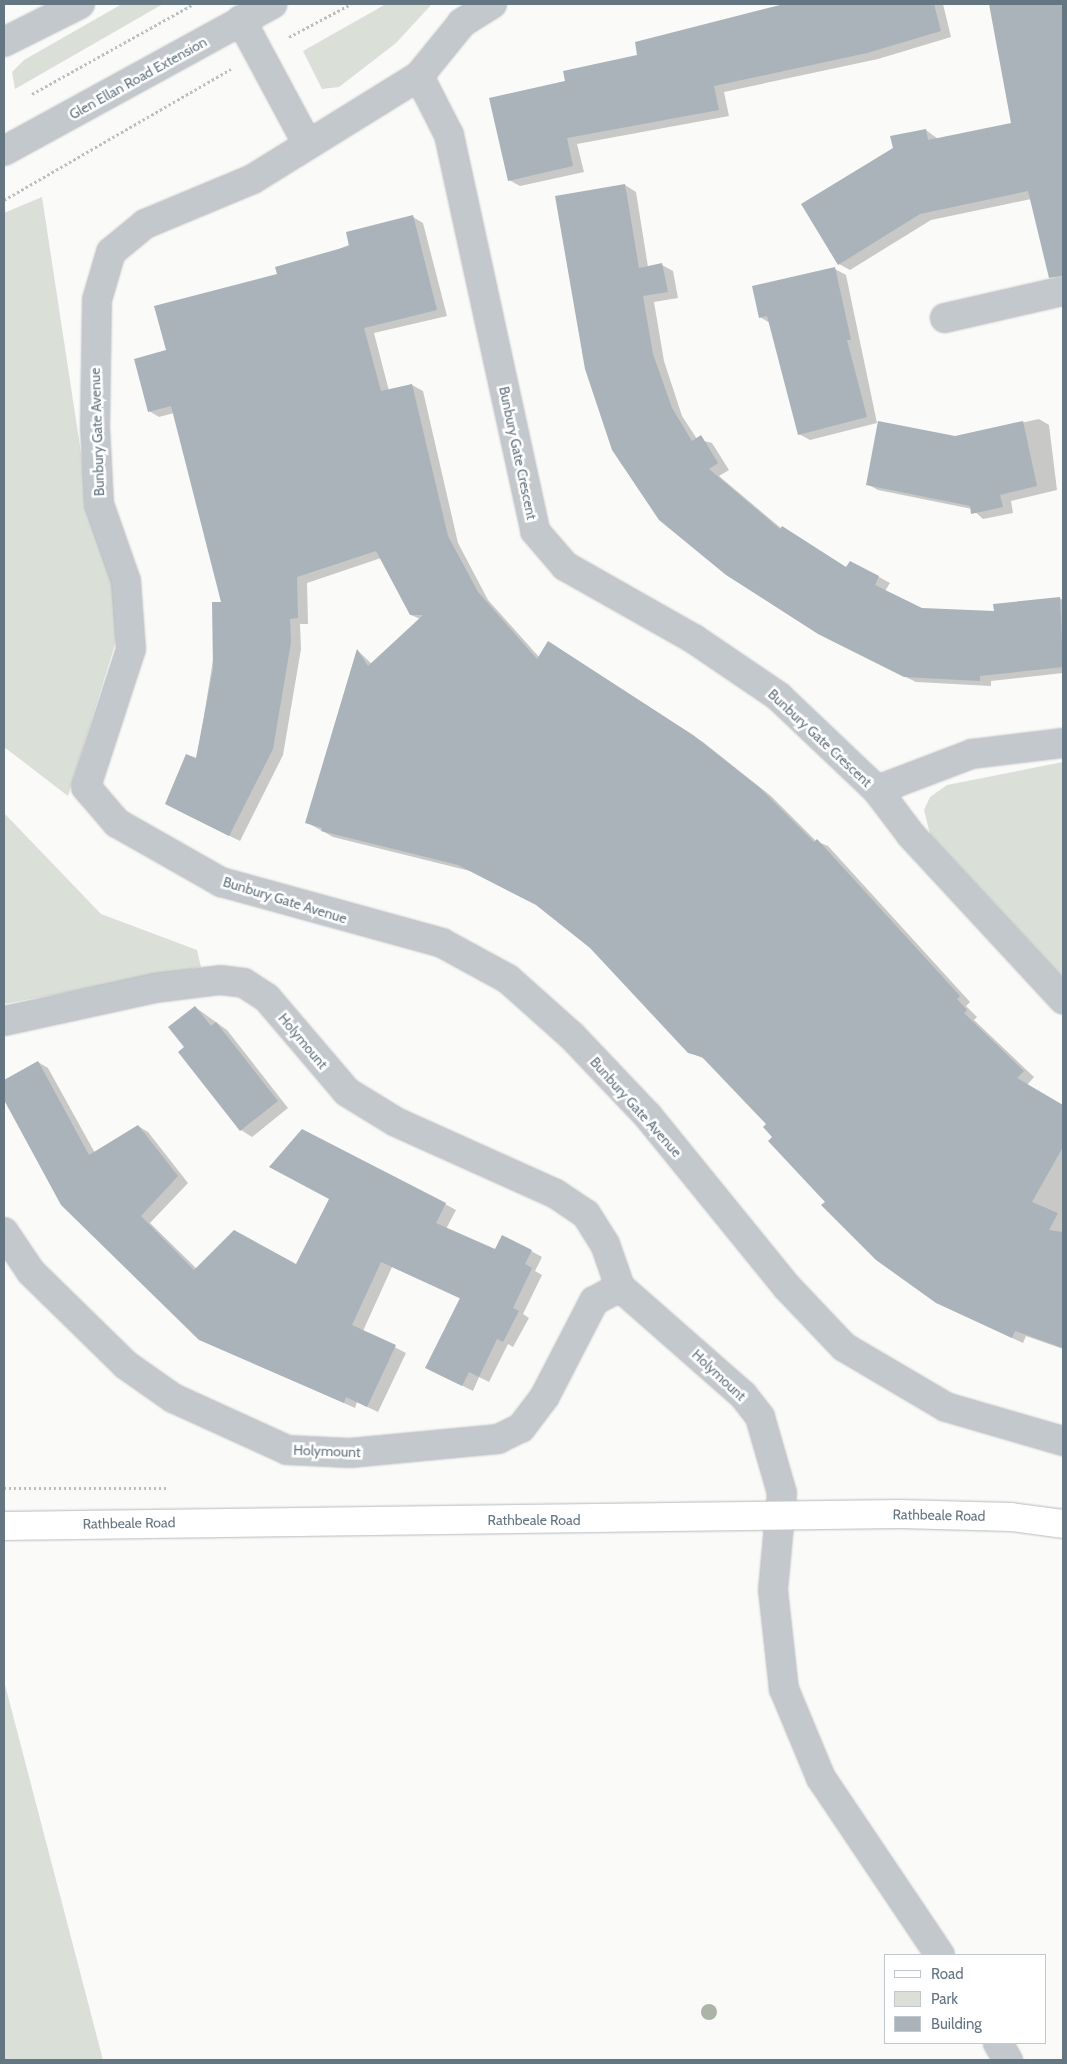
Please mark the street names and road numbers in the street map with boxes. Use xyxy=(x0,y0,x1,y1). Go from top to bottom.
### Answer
street label: Glen Ellan Road Extension xyxy=(66,33,210,123)
street label: Bunbury Gate Avenue xyxy=(86,367,108,497)
street label: Bunbury Gate Crescent xyxy=(496,385,540,521)
street label: Bunbury Gate Crescent xyxy=(765,686,875,790)
street label: Bunbury Gate Avenue xyxy=(221,873,349,927)
street label: Holymount xyxy=(275,1010,331,1072)
street label: Bunbury Gate Avenue xyxy=(587,1054,685,1160)
street label: Holymount xyxy=(689,1346,749,1404)
street label: Holymount xyxy=(293,1441,361,1461)
street label: Rathbeale Road xyxy=(892,1506,986,1524)
street label: Rathbeale Road xyxy=(488,1512,580,1528)
street label: Rathbeale Road xyxy=(82,1514,176,1532)

